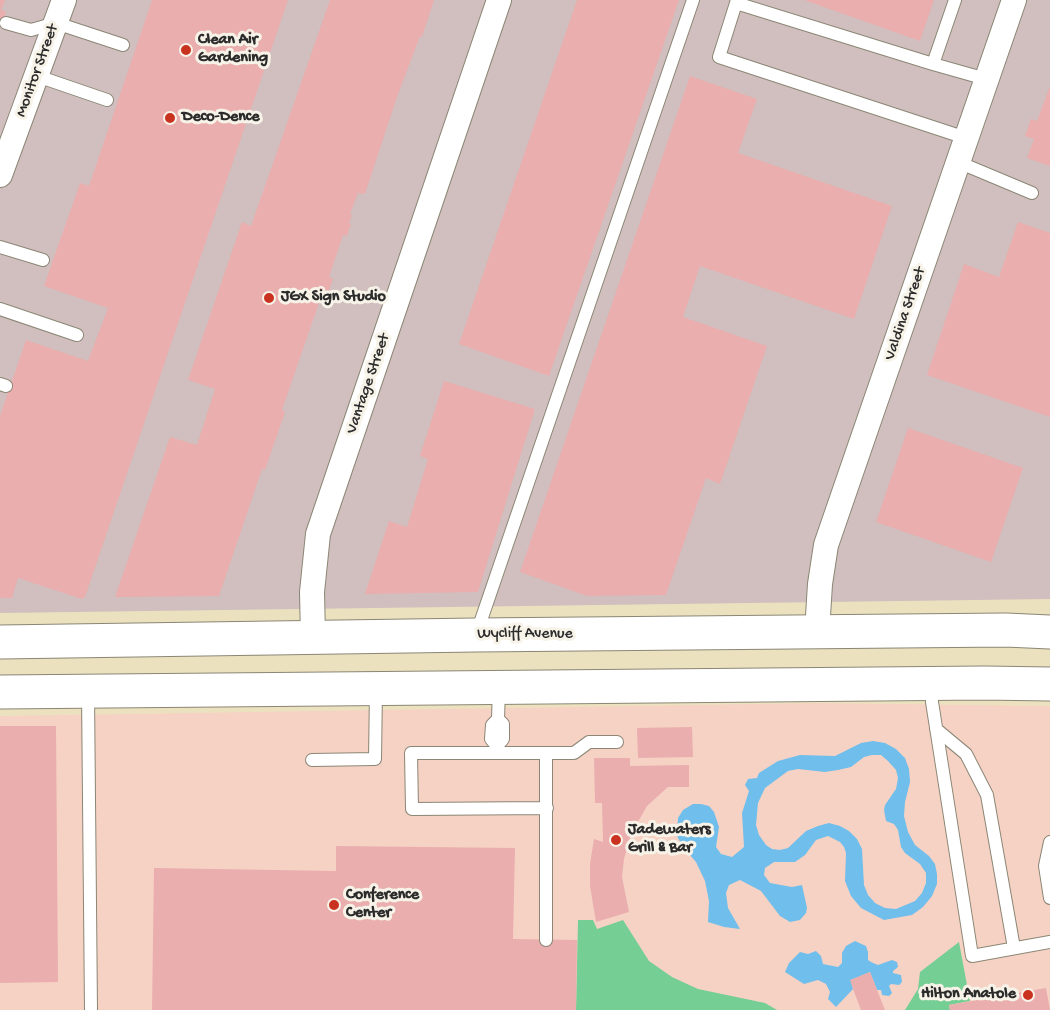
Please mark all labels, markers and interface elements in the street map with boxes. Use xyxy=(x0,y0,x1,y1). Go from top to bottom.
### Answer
street label: Monitor Street xyxy=(12,22,64,120)
place label: Clean Air Gardening xyxy=(198,31,268,69)
marker: Clean Air Gardening xyxy=(179,43,193,57)
place label: Deco-Dence xyxy=(182,108,259,128)
marker: Deco-Dence xyxy=(163,111,177,125)
street label: Valdina Street xyxy=(881,265,931,363)
place label: JGX Sign Studio xyxy=(281,288,386,308)
marker: JGX Sign Studio xyxy=(262,291,276,305)
street label: Vantage Street xyxy=(343,331,395,437)
street label: Wycliff Avenue xyxy=(477,625,573,645)
place label: Jadewaters Grill & Bar xyxy=(628,821,711,859)
marker: Jadewaters Grill & Bar xyxy=(609,833,623,847)
place label: Conference Center xyxy=(346,886,419,924)
marker: Conference Center xyxy=(327,898,341,912)
place label: Hilton Anatole xyxy=(921,985,1016,1005)
marker: Hilton Anatole xyxy=(1021,988,1035,1002)

